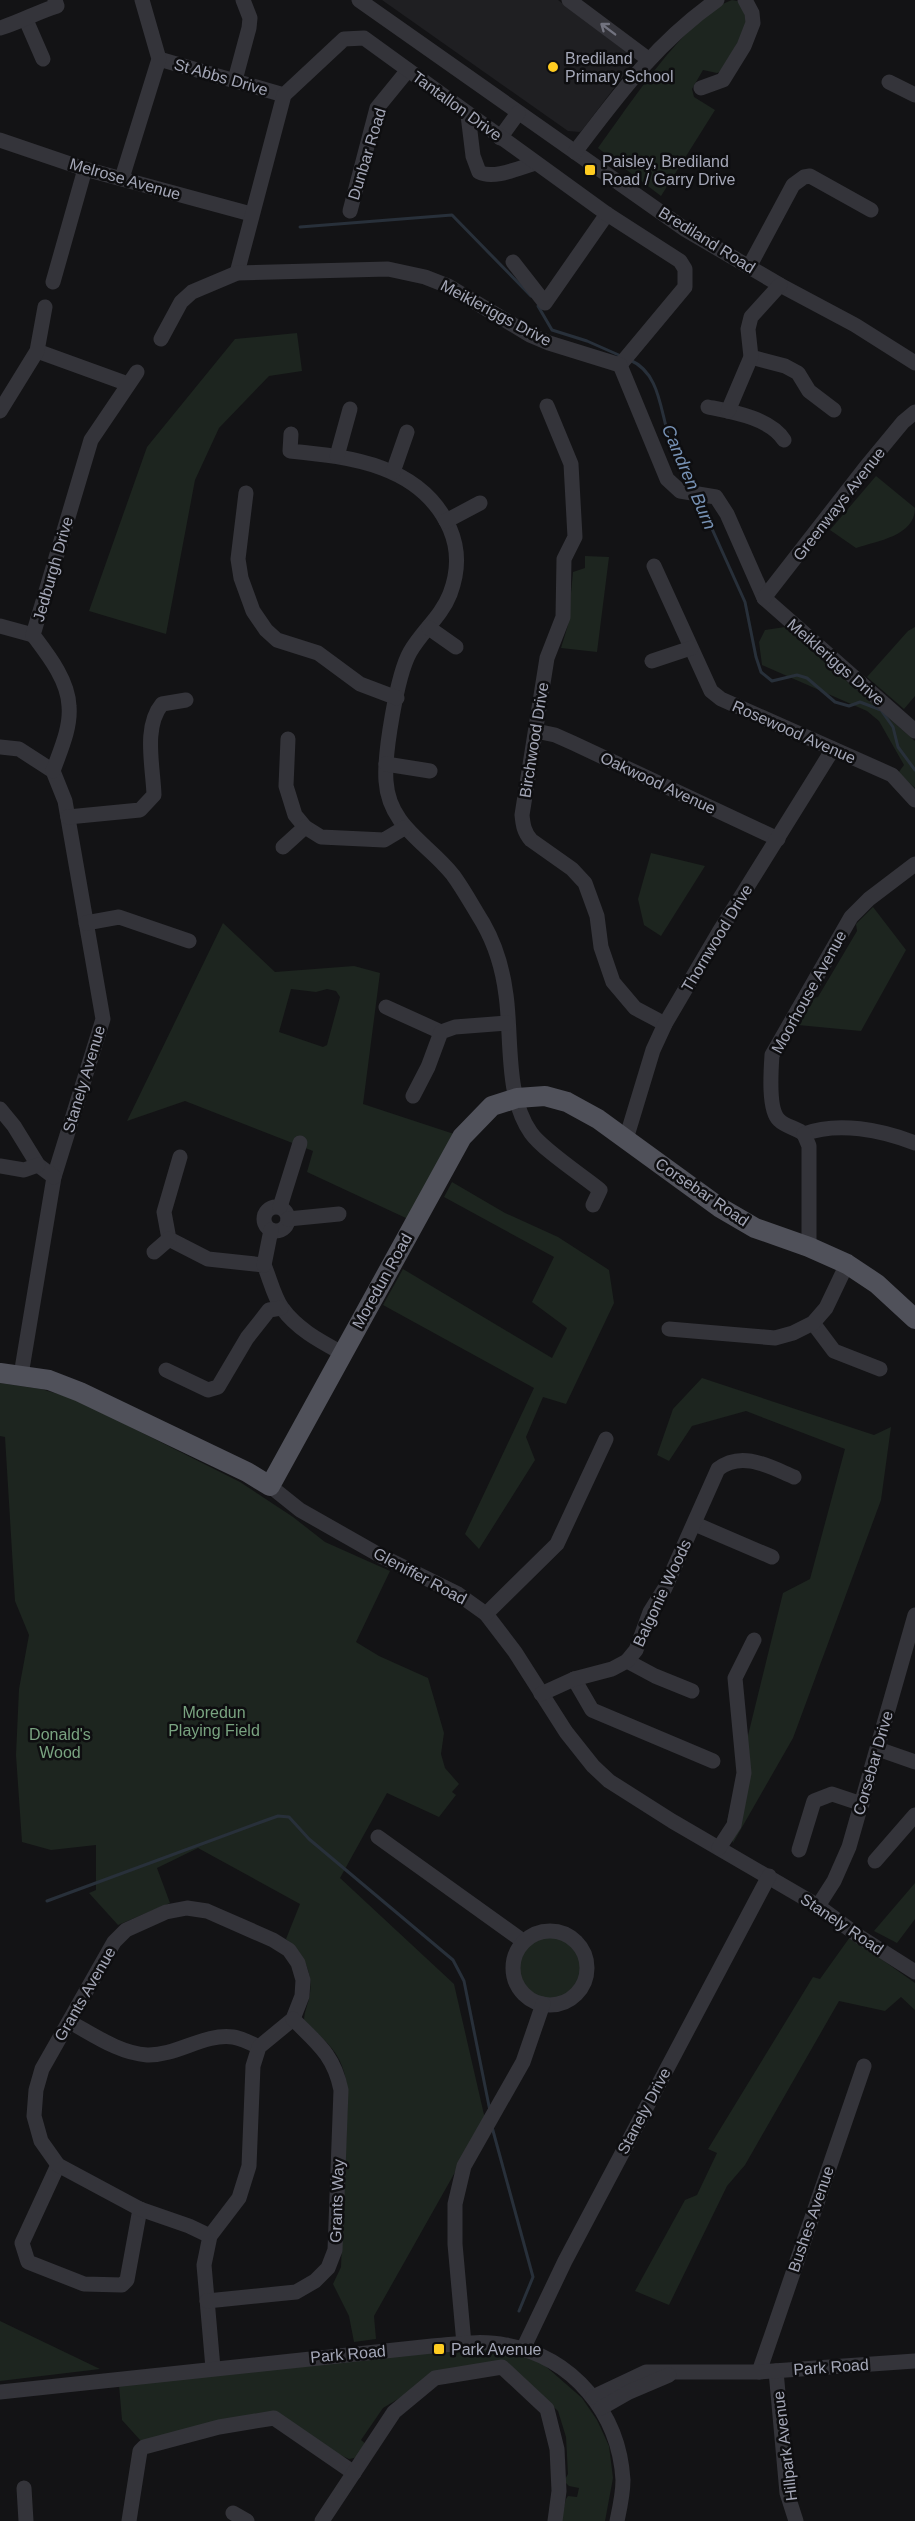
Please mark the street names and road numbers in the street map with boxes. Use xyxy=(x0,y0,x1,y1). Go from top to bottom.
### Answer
street label: St Abbs Drive xyxy=(172,55,270,99)
street label: Tantallon Drive xyxy=(409,68,505,144)
street label: Dunbar Road xyxy=(345,106,389,202)
street label: Melrose Avenue xyxy=(68,155,182,203)
street label: Brediland Road xyxy=(656,204,758,276)
street label: Meikleriggs Drive xyxy=(438,277,554,349)
street label: Greenways Avenue xyxy=(790,444,888,564)
street label: Jedburgh Drive xyxy=(30,514,76,623)
street label: Meikleriggs Drive xyxy=(784,615,888,709)
street label: Birchwood Drive xyxy=(516,681,552,799)
street label: Rosewood Avenue xyxy=(730,697,858,767)
street label: Oakwood Avenue xyxy=(598,749,718,817)
street label: Thornwood Drive xyxy=(678,881,756,995)
street label: Moorhouse Avenue xyxy=(768,928,850,1056)
street label: Stanely Avenue xyxy=(60,1023,108,1135)
street label: Corsebar Road xyxy=(652,1155,752,1229)
street label: Moredun Road xyxy=(349,1231,415,1331)
street label: Balgonie Woods xyxy=(630,1537,694,1649)
street label: Gleniffer Road xyxy=(371,1544,469,1608)
street label: Corsebar Drive xyxy=(850,1709,896,1817)
street label: Stanely Road xyxy=(797,1890,887,1958)
street label: Grants Avenue xyxy=(51,1944,119,2044)
street label: Stanely Drive xyxy=(614,2065,674,2157)
street label: Grants Way xyxy=(327,2159,347,2243)
street label: Bushes Avenue xyxy=(785,2164,837,2274)
street label: Park Road xyxy=(310,2342,386,2366)
street label: Park Road xyxy=(793,2356,869,2378)
street label: Hillpark Avenue xyxy=(770,2390,800,2502)

